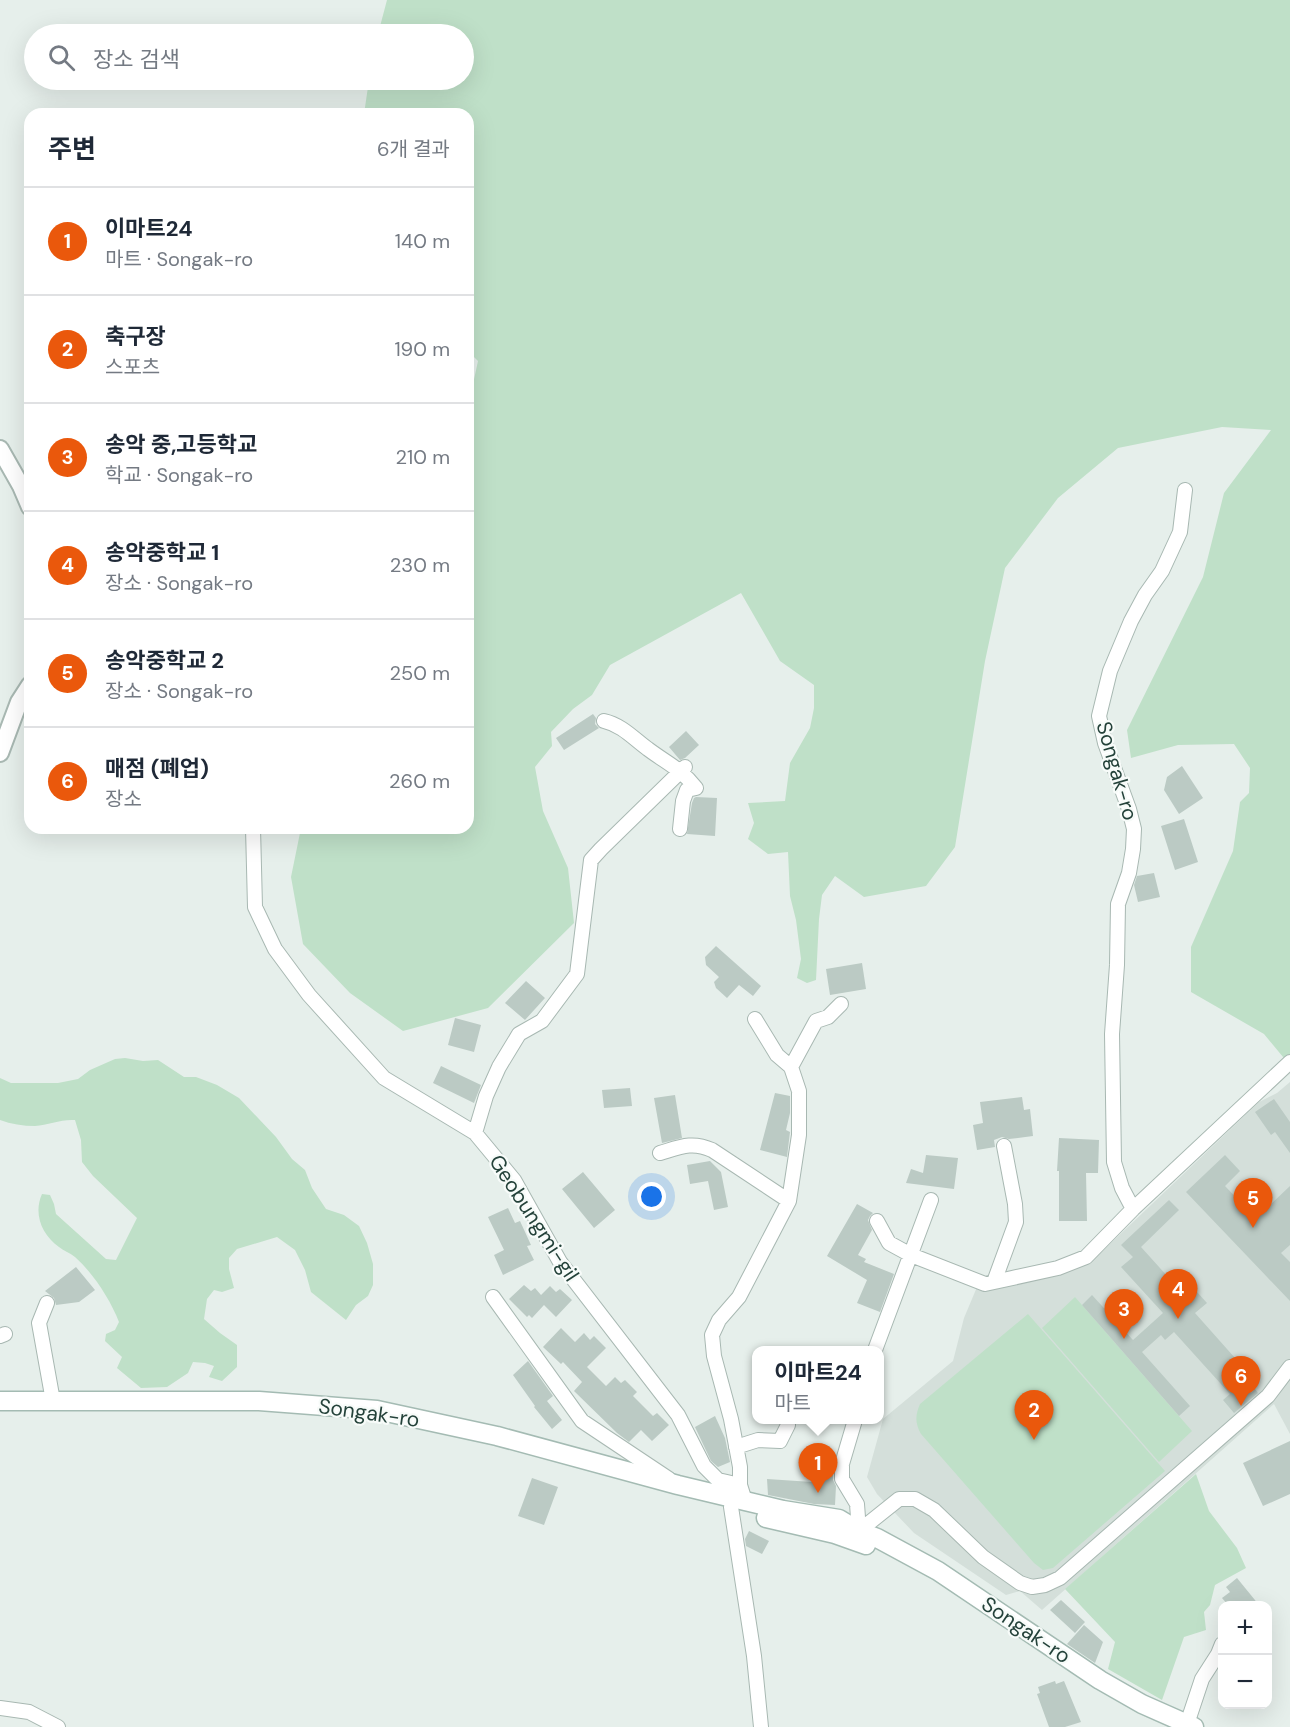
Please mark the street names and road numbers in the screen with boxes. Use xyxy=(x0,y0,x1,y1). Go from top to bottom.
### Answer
street label: Songak-ro xyxy=(1090,718,1144,824)
street label: Geobungmi-gil xyxy=(483,1149,585,1287)
street label: Songak-ro xyxy=(317,1392,421,1434)
street label: Songak-ro xyxy=(976,1590,1076,1670)

